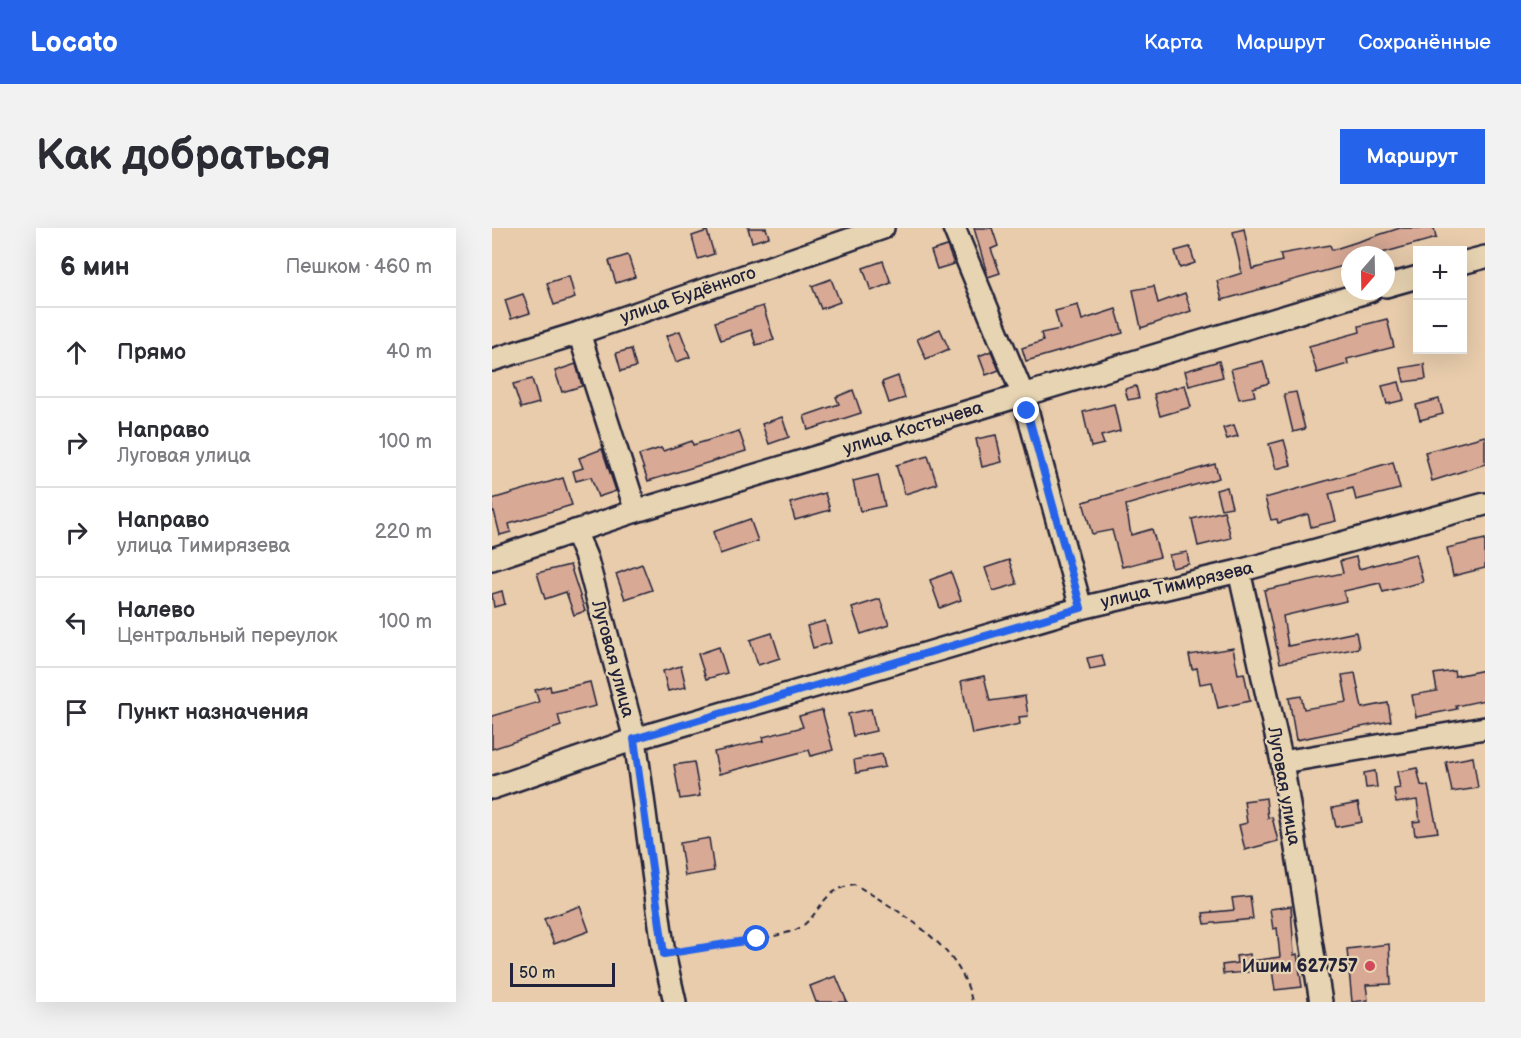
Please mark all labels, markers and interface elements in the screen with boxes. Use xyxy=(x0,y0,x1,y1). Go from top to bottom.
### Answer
text: Locato xyxy=(30,26,118,59)
text: Карта xyxy=(1144,30,1203,55)
text: Маршрут xyxy=(1236,30,1325,55)
text: Сохранённые xyxy=(1358,30,1491,55)
button: Маршрут xyxy=(1340,129,1485,184)
text: Как добраться xyxy=(36,131,331,182)
north arrow xyxy=(1341,246,1395,300)
map controls xyxy=(1413,246,1467,354)
button: + xyxy=(1413,246,1467,300)
text: 6 мин xyxy=(60,252,130,283)
text: Пешком · 460 m xyxy=(285,255,432,279)
street label: улица Будённого xyxy=(617,262,759,328)
button: − xyxy=(1413,300,1467,354)
icon: ahead xyxy=(60,336,93,369)
text: Прямо xyxy=(117,339,186,366)
text: 40 m xyxy=(386,340,432,364)
street label: улица Костычева xyxy=(840,397,986,459)
route end xyxy=(1013,397,1039,423)
text: Направо xyxy=(117,417,209,444)
icon: right xyxy=(60,426,93,459)
text: 100 m xyxy=(379,430,432,454)
text: Луговая улица xyxy=(117,444,251,468)
text: Направо xyxy=(117,507,209,534)
icon: right xyxy=(60,516,93,549)
text: 220 m xyxy=(375,520,432,544)
text: улица Тимирязева xyxy=(117,534,290,558)
street label: улица Тимирязева xyxy=(1099,557,1256,613)
text: Налево xyxy=(117,597,195,624)
street label: Луговая улица xyxy=(587,597,639,720)
icon: left xyxy=(60,606,93,639)
text: 100 m xyxy=(379,610,432,634)
text: Центральный переулок xyxy=(117,624,338,648)
icon: arrive xyxy=(60,696,93,729)
text: Пункт назначения xyxy=(117,699,309,726)
street label: Луговая улица xyxy=(1263,724,1305,847)
route start xyxy=(743,925,769,951)
place label: Ишим 627757 xyxy=(1242,956,1358,977)
marker: Ишим 627757 xyxy=(1363,959,1377,973)
scale bar xyxy=(510,960,615,988)
text: 50 m xyxy=(519,964,555,983)

